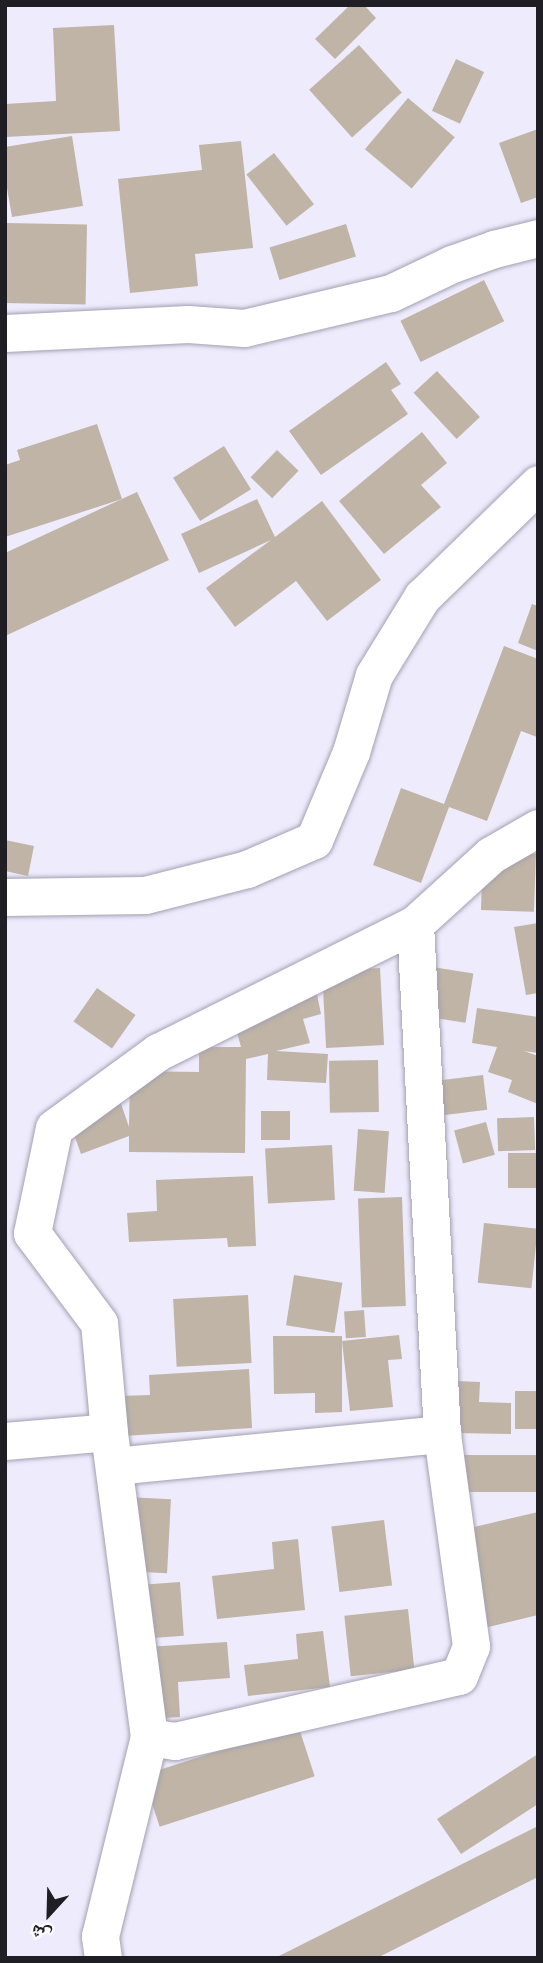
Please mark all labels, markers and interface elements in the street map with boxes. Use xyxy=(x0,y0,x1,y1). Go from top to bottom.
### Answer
north arrow xyxy=(14,1879,84,1949)
text: ش xyxy=(28,1919,55,1947)

